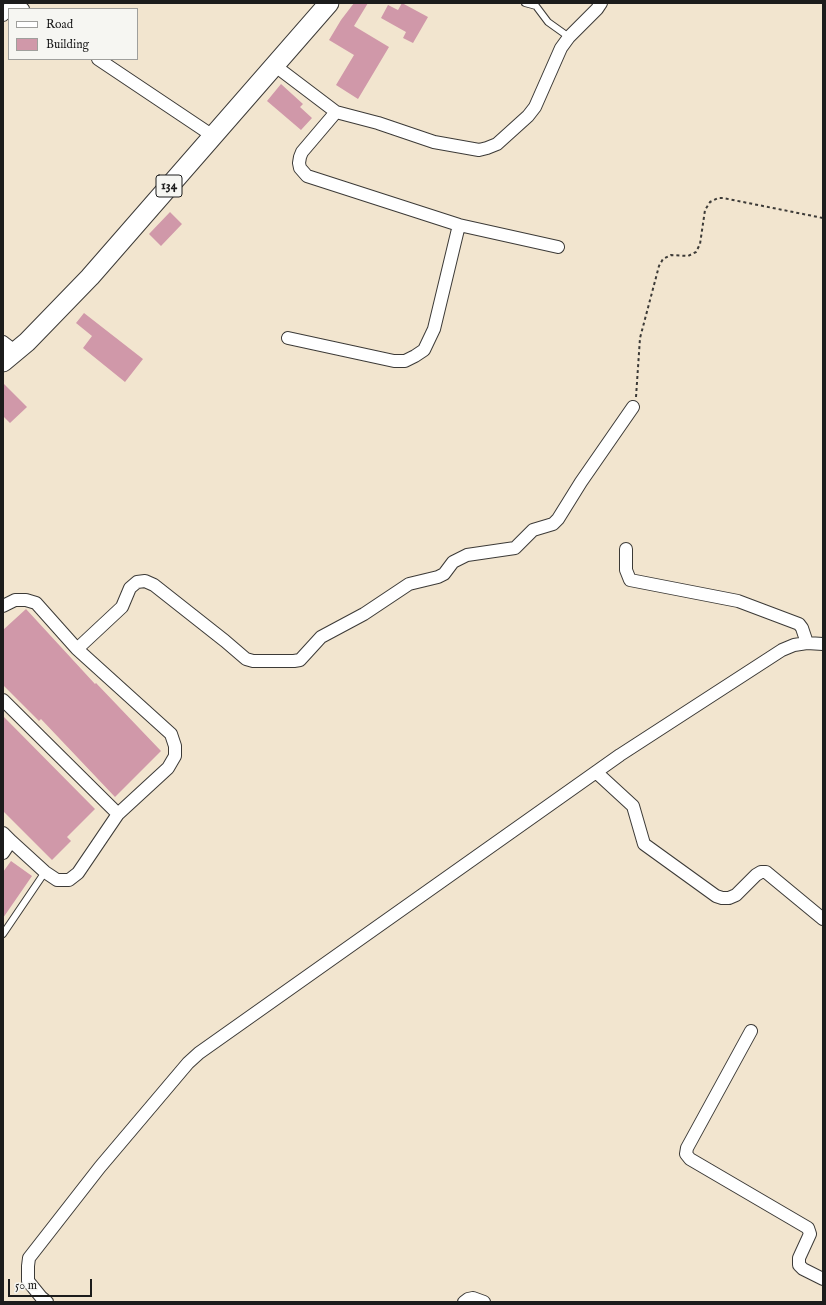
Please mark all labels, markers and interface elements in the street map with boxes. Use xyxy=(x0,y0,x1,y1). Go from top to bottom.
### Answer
legend xyxy=(8,8,138,60)
text: Road xyxy=(46,17,73,32)
text: Building xyxy=(46,37,89,52)
road number: 134 xyxy=(156,175,182,197)
scale bar xyxy=(10,1271,94,1297)
text: 50 m xyxy=(15,1278,37,1293)

